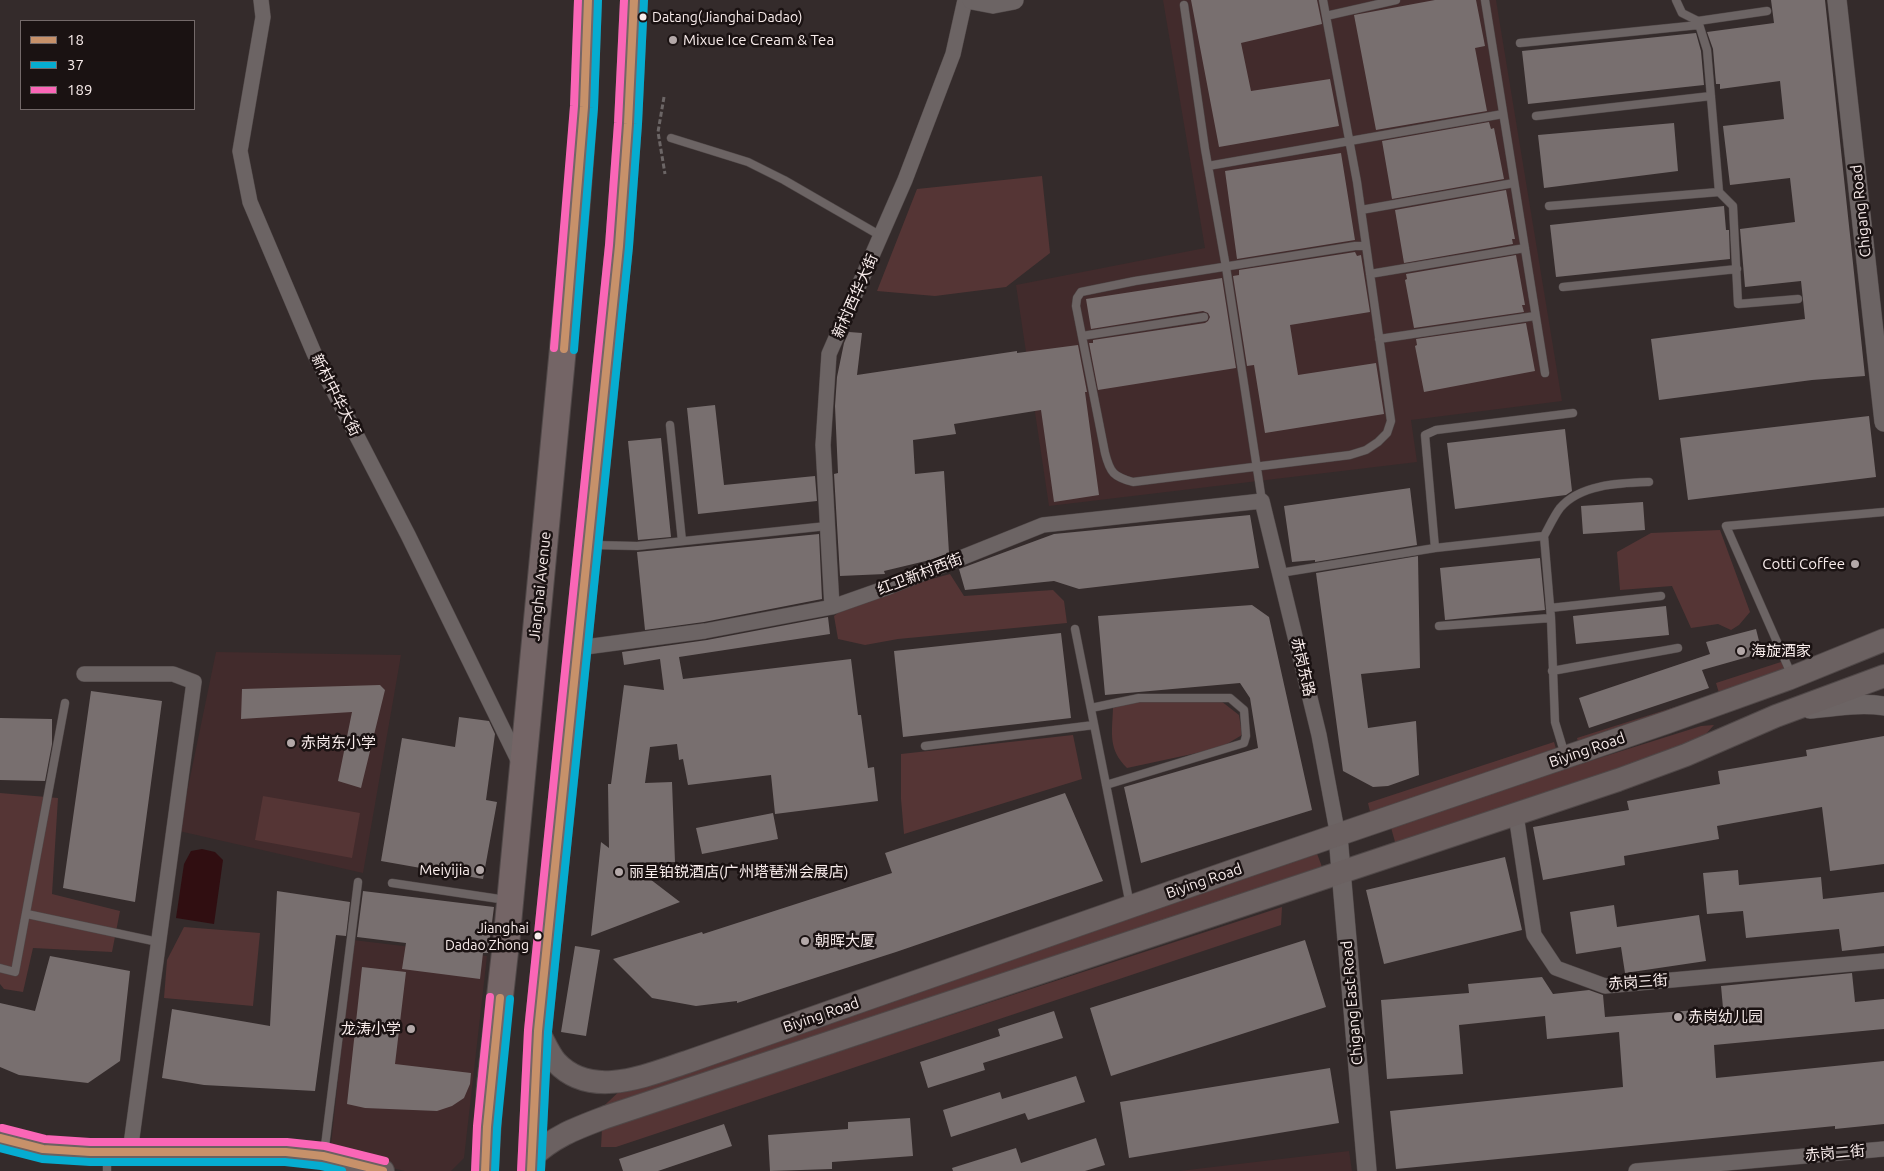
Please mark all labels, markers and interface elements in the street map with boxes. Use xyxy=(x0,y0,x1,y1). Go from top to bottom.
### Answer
place label: Datang(Jianghai Dadao) xyxy=(652,9,802,25)
marker: Datang(Jianghai Dadao) xyxy=(638,12,648,22)
legend xyxy=(20,20,195,110)
text: 18 xyxy=(67,31,84,48)
place label: Mixue Ice Cream & Tea xyxy=(683,31,834,49)
marker: Mixue Ice Cream & Tea xyxy=(667,34,679,46)
text: 37 xyxy=(67,56,84,73)
text: 189 xyxy=(67,81,92,98)
street label: Chigang Road xyxy=(1847,164,1875,258)
street label: 新村西华大街 xyxy=(828,251,882,341)
street label: 新村中华大街 xyxy=(308,351,364,439)
street label: Jianghai Avenue xyxy=(525,530,555,642)
street label: 红卫新村西街 xyxy=(875,549,965,599)
place label: Cotti Coffee xyxy=(1762,555,1845,573)
marker: Cotti Coffee xyxy=(1849,558,1861,570)
street label: 赤岗东路 xyxy=(1287,636,1319,698)
place label: 海旋酒家 xyxy=(1751,642,1811,660)
marker: 海旋酒家 xyxy=(1735,645,1747,657)
street label: Biying Road xyxy=(1547,729,1627,771)
place label: 赤岗东小学 xyxy=(301,734,376,752)
marker: 赤岗东小学 xyxy=(285,737,297,749)
street label: Biying Road xyxy=(1164,860,1244,902)
place label: Meiyijia xyxy=(419,861,470,879)
place label: 丽呈铂锐酒店(广州塔琶洲会展店) xyxy=(629,863,848,881)
marker: Meiyijia xyxy=(474,864,486,876)
marker: 丽呈铂锐酒店(广州塔琶洲会展店) xyxy=(613,866,625,878)
place label: Jianghai Dadao Zhong xyxy=(445,920,529,952)
marker: Jianghai Dadao Zhong xyxy=(533,931,543,941)
place label: 朝晖大厦 xyxy=(815,932,875,950)
marker: 朝晖大厦 xyxy=(799,935,811,947)
street label: Chigang East Road xyxy=(1338,940,1366,1066)
street label: 赤岗三街 xyxy=(1607,971,1669,993)
street label: Biying Road xyxy=(781,994,861,1036)
place label: 赤岗幼儿园 xyxy=(1688,1008,1763,1026)
marker: 赤岗幼儿园 xyxy=(1672,1011,1684,1023)
place label: 龙涛小学 xyxy=(341,1020,401,1038)
marker: 龙涛小学 xyxy=(405,1023,417,1035)
street label: 赤岗二街 xyxy=(1804,1141,1866,1165)

